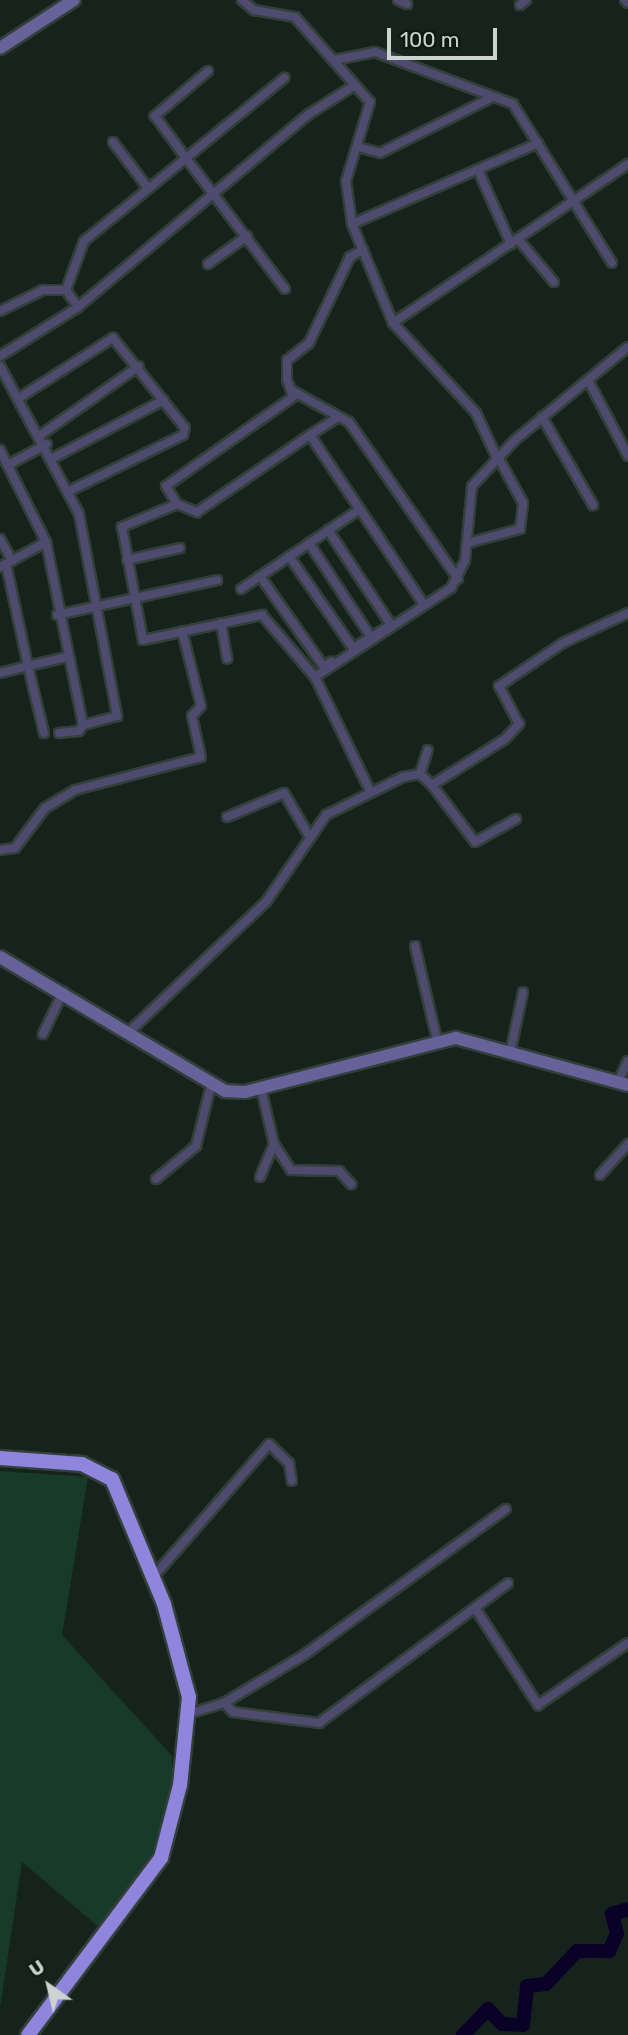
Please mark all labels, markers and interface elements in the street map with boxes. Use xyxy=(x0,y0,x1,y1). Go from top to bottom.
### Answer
scale bar xyxy=(390,14,500,58)
text: 100 m xyxy=(400,27,459,52)
north arrow xyxy=(14,1951,84,2021)
text: U xyxy=(25,1955,49,1982)

